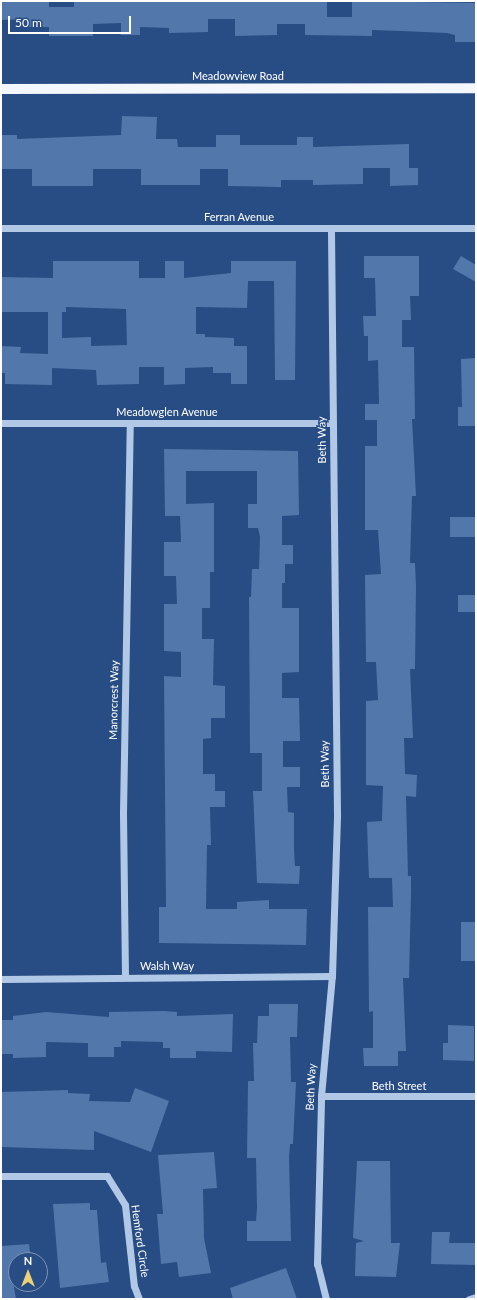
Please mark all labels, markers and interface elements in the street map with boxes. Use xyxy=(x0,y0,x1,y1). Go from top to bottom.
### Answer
scale bar xyxy=(10,8,133,34)
text: 50 m xyxy=(15,15,42,30)
street label: Meadowview Road xyxy=(192,69,284,83)
street label: Ferran Avenue xyxy=(204,210,274,224)
street label: Meadowglen Avenue xyxy=(116,405,218,419)
street label: Beth Way xyxy=(315,416,329,464)
street label: Manorcrest Way xyxy=(107,660,121,740)
street label: Beth Way xyxy=(318,740,332,788)
street label: Walsh Way xyxy=(140,959,194,973)
street label: Beth Way xyxy=(303,1063,319,1111)
street label: Beth Street xyxy=(372,1079,426,1093)
street label: Hemford Circle xyxy=(128,1204,152,1278)
north arrow xyxy=(8,1252,48,1292)
text: N xyxy=(24,1254,32,1267)

